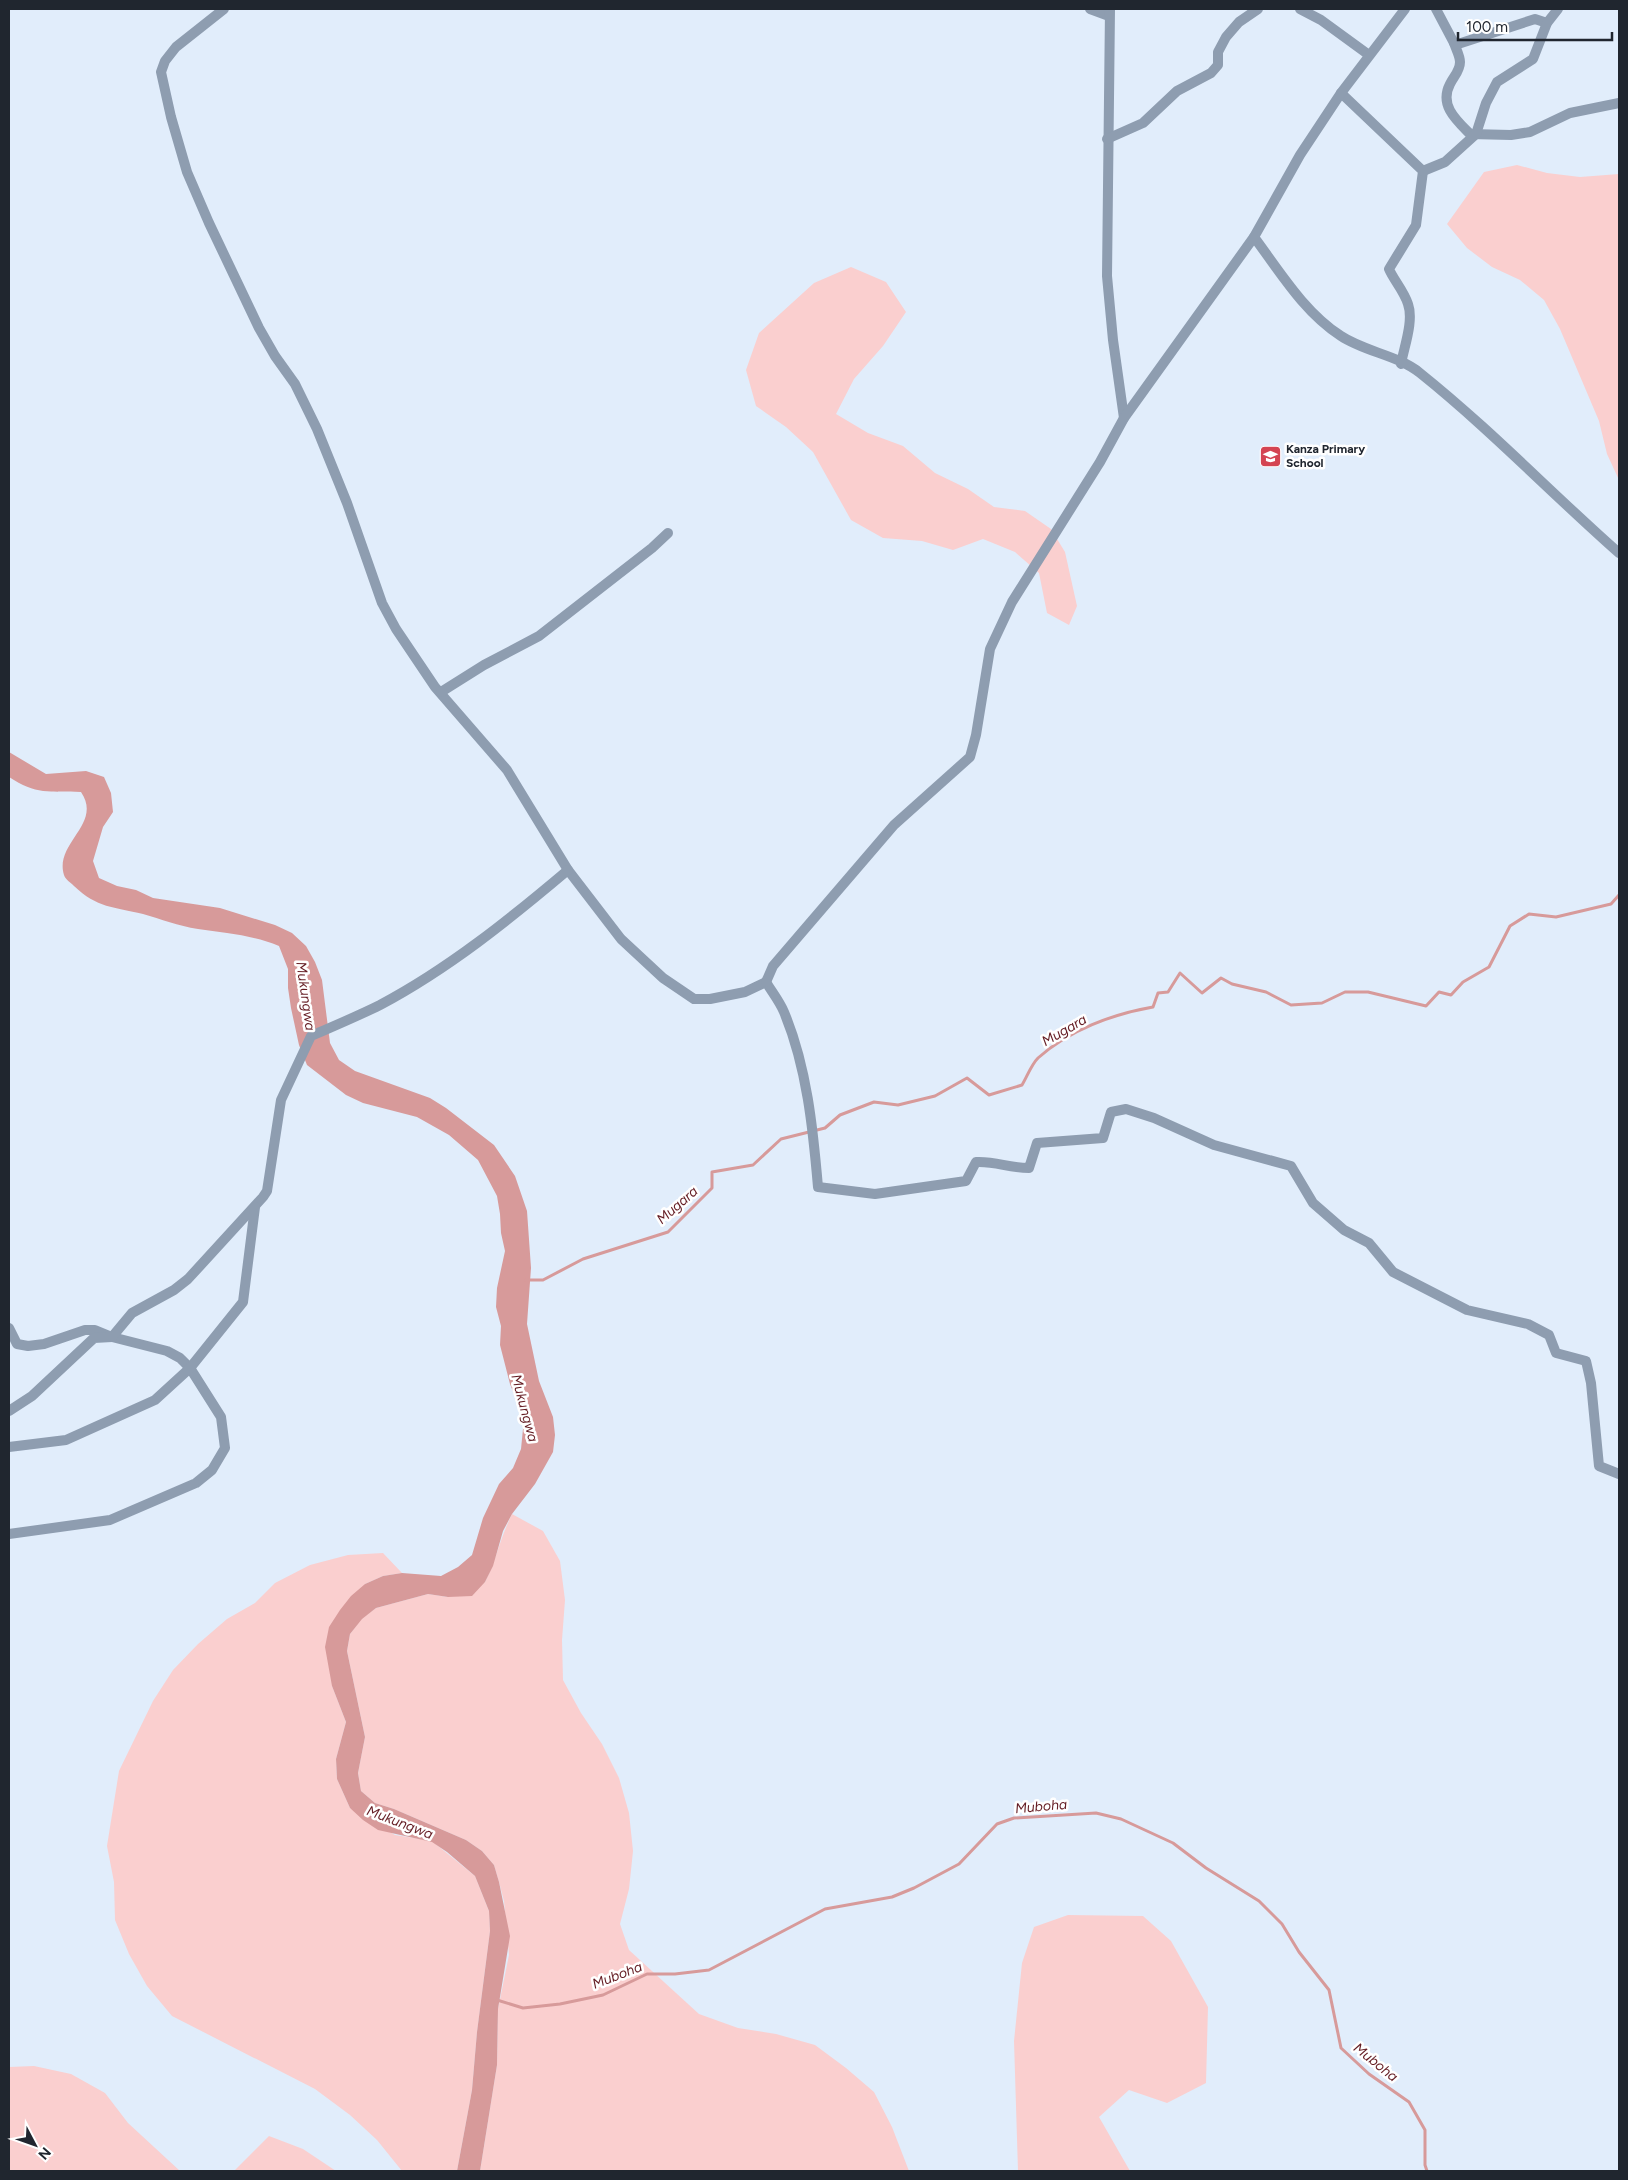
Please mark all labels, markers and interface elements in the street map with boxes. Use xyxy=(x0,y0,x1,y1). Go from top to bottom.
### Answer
scale bar xyxy=(1458,10,1612,42)
text: 100 m xyxy=(1466,18,1508,36)
place label: Kanza Primary School xyxy=(1286,442,1365,470)
school or university icon: Kanza Primary School xyxy=(1258,444,1282,468)
water label: Mukungwa xyxy=(292,961,319,1032)
water label: Mugara xyxy=(1039,1011,1090,1050)
water label: Mugara xyxy=(653,1183,701,1228)
water label: Mukungwa xyxy=(507,1372,542,1444)
water label: Muboha xyxy=(1014,1796,1068,1817)
water label: Mukungwa xyxy=(364,1802,435,1843)
water label: Muboha xyxy=(590,1958,645,1993)
water label: Muboha xyxy=(1350,2039,1401,2085)
north arrow xyxy=(10,2120,60,2170)
text: N xyxy=(34,2144,54,2163)

